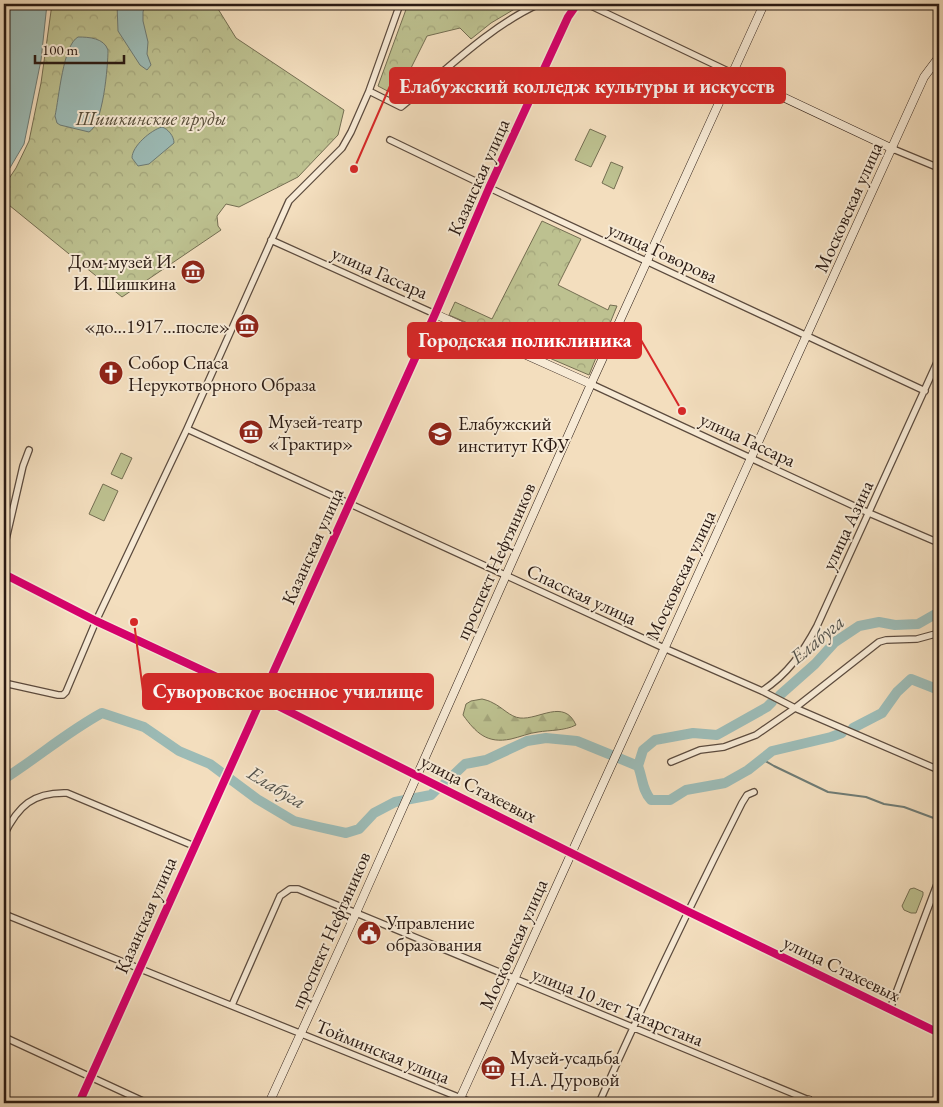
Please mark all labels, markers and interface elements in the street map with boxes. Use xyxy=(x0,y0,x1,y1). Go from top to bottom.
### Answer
scale bar xyxy=(35,32,124,64)
text: 100 m xyxy=(42,40,79,59)
callout: Елабужский колледж культуры и искусств xyxy=(390,68,785,103)
text: Елабужский колледж культуры и искусств xyxy=(399,73,775,99)
park label: Шишкинские пруды xyxy=(75,106,226,131)
street label: Казанская улица xyxy=(442,115,515,239)
street label: Московская улица xyxy=(809,138,889,276)
street label: улица Говорова xyxy=(604,216,722,289)
street label: улица Гассара xyxy=(328,240,432,305)
place label: Дом-музей И. И. Шишкина xyxy=(68,249,176,296)
museum icon: Дом-музей И. И. Шишкина xyxy=(180,259,206,285)
museum icon: «до...1917...после» xyxy=(234,313,260,339)
place label: «до...1917...после» xyxy=(84,314,230,339)
callout: Городская поликлиника xyxy=(408,323,641,358)
text: Городская поликлиника xyxy=(418,327,632,353)
place label: Собор Спаса Нерукотворного Образа xyxy=(128,350,317,397)
church icon: Собор Спаса Нерукотворного Образа xyxy=(98,360,124,386)
street label: улица Гассара xyxy=(696,406,800,473)
place label: Музей-театр «Трактир» xyxy=(268,409,363,456)
place label: Елабужский институт КФУ xyxy=(458,411,570,458)
museum icon: Музей-театр «Трактир» xyxy=(238,419,264,445)
school or university icon: Елабужский институт КФУ xyxy=(427,421,453,447)
street label: улица Азина xyxy=(816,476,879,574)
street label: проспект Нефтяников xyxy=(450,479,541,644)
street label: Казанская улица xyxy=(276,484,349,608)
street label: Московская улица xyxy=(639,506,722,644)
street label: Спасская улица xyxy=(523,558,641,631)
water label: Елабуга xyxy=(784,609,850,670)
callout: Суворовское военное училище xyxy=(143,674,433,709)
text: Суворовское военное училище xyxy=(153,678,423,704)
street label: улица Стахеевых xyxy=(416,748,542,829)
water label: Елабуга xyxy=(242,759,311,814)
street label: проспект Нефтяников xyxy=(285,848,376,1013)
street label: Казанская улица xyxy=(109,853,182,977)
street label: Московская улица xyxy=(474,875,554,1013)
place label: Управление образования xyxy=(385,910,482,957)
public building icon: Управление образования xyxy=(356,920,382,946)
street label: улица Стахеевых xyxy=(779,929,905,1008)
street label: улица 10 лет Татарстана xyxy=(529,961,707,1052)
street label: Тойминская улица xyxy=(312,1013,454,1090)
place label: Музей-усадьба Н.А. Дуровой xyxy=(510,1045,620,1092)
museum icon: Музей-усадьба Н.А. Дуровой xyxy=(480,1055,506,1081)

